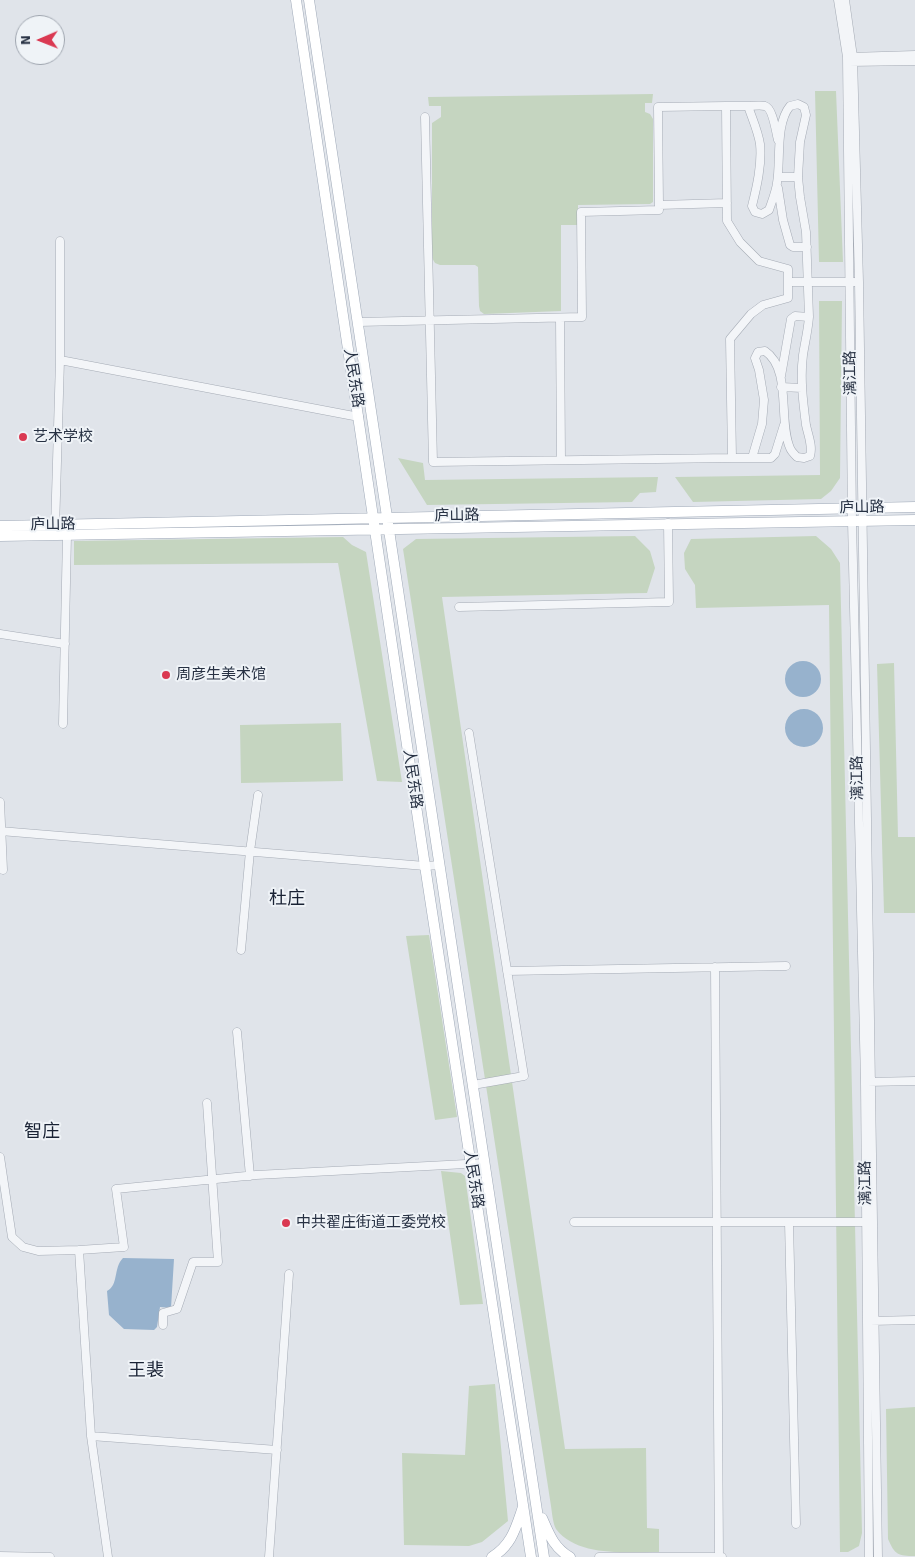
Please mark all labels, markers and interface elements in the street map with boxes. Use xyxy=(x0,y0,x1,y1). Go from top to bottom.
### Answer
north arrow xyxy=(15,15,65,65)
text: N xyxy=(17,35,34,45)
street label: 人民东路 xyxy=(339,347,367,409)
street label: 漓江路 xyxy=(842,350,860,396)
place label: 艺术学校 xyxy=(33,428,93,446)
marker: 艺术学校 xyxy=(17,431,29,443)
street label: 庐山路 xyxy=(839,499,885,517)
street label: 庐山路 xyxy=(434,507,480,525)
street label: 庐山路 xyxy=(30,516,76,534)
place label: 周彦生美术馆 xyxy=(176,666,266,684)
marker: 周彦生美术馆 xyxy=(160,669,172,681)
street label: 人民东路 xyxy=(399,748,425,810)
street label: 漓江路 xyxy=(849,755,867,801)
district label: 杜庄 xyxy=(269,888,305,910)
district label: 智庄 xyxy=(24,1121,60,1143)
street label: 人民东路 xyxy=(459,1148,487,1210)
street label: 漓江路 xyxy=(857,1160,875,1206)
place label: 中共翟庄街道工委党校 xyxy=(296,1214,446,1232)
marker: 中共翟庄街道工委党校 xyxy=(280,1217,292,1229)
district label: 王裴 xyxy=(128,1360,164,1382)

